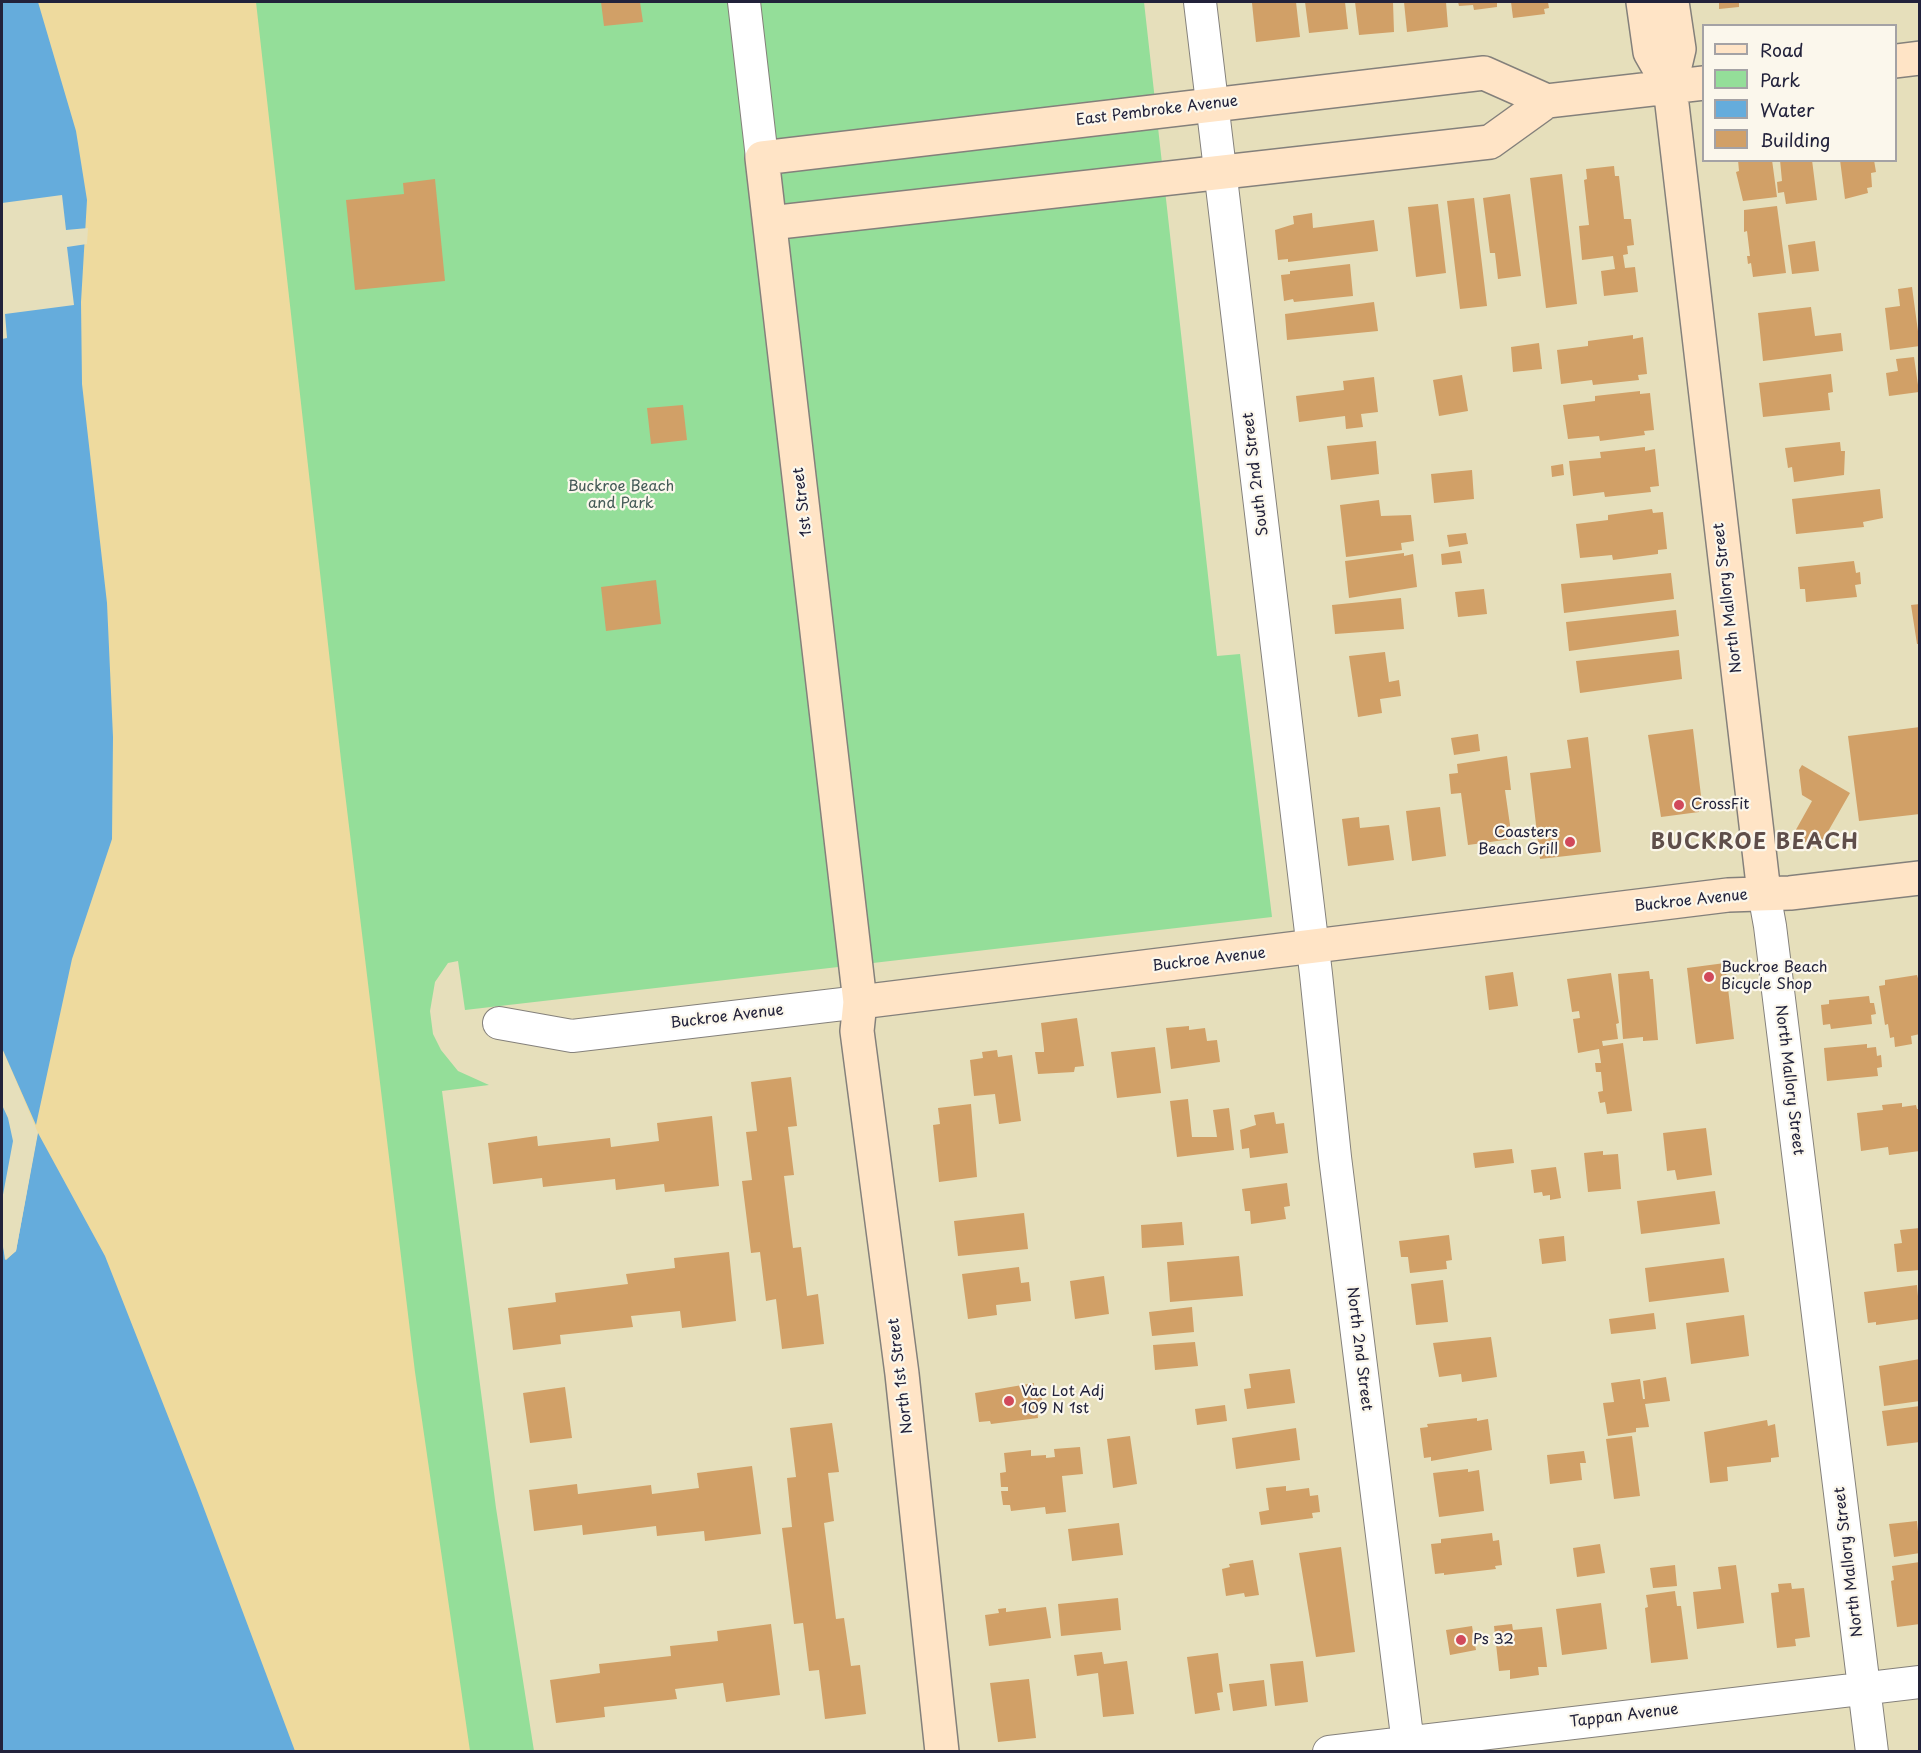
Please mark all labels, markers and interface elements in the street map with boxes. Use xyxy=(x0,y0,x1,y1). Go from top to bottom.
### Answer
legend xyxy=(1702,24,1897,162)
text: Road xyxy=(1760,36,1804,63)
text: Park xyxy=(1760,66,1800,93)
street label: East Pembroke Avenue xyxy=(1075,92,1239,130)
text: Water xyxy=(1760,96,1814,123)
text: Building xyxy=(1760,126,1830,153)
street label: South 2nd Street xyxy=(1239,411,1273,537)
street label: 1st Street xyxy=(790,466,816,538)
park label: Buckroe Beach and Park xyxy=(568,478,674,513)
street label: North Mallory Street xyxy=(1710,522,1746,674)
place label: CrossFit xyxy=(1691,796,1749,814)
marker: CrossFit xyxy=(1672,798,1686,812)
place label: Coasters Beach Grill xyxy=(1478,824,1558,859)
district label: BUCKROE BEACH xyxy=(1650,830,1860,856)
marker: Coasters Beach Grill xyxy=(1563,835,1577,849)
street label: Buckroe Avenue xyxy=(1633,886,1749,916)
street label: Buckroe Avenue xyxy=(1151,944,1267,976)
place label: Buckroe Beach Bicycle Shop xyxy=(1721,959,1827,994)
marker: Buckroe Beach Bicycle Shop xyxy=(1702,970,1716,984)
street label: Buckroe Avenue xyxy=(669,1001,785,1033)
street label: North Mallory Street xyxy=(1771,1004,1807,1156)
street label: North 2nd Street xyxy=(1342,1286,1376,1412)
street label: North 1st Street xyxy=(885,1317,917,1435)
place label: Vac Lot Adj 109 N 1st xyxy=(1021,1383,1104,1418)
marker: Vac Lot Adj 109 N 1st xyxy=(1002,1394,1016,1408)
street label: North Mallory Street xyxy=(1831,1486,1867,1638)
place label: Ps 32 xyxy=(1473,1631,1514,1649)
marker: Ps 32 xyxy=(1454,1633,1468,1647)
street label: Tappan Avenue xyxy=(1569,1700,1679,1732)

